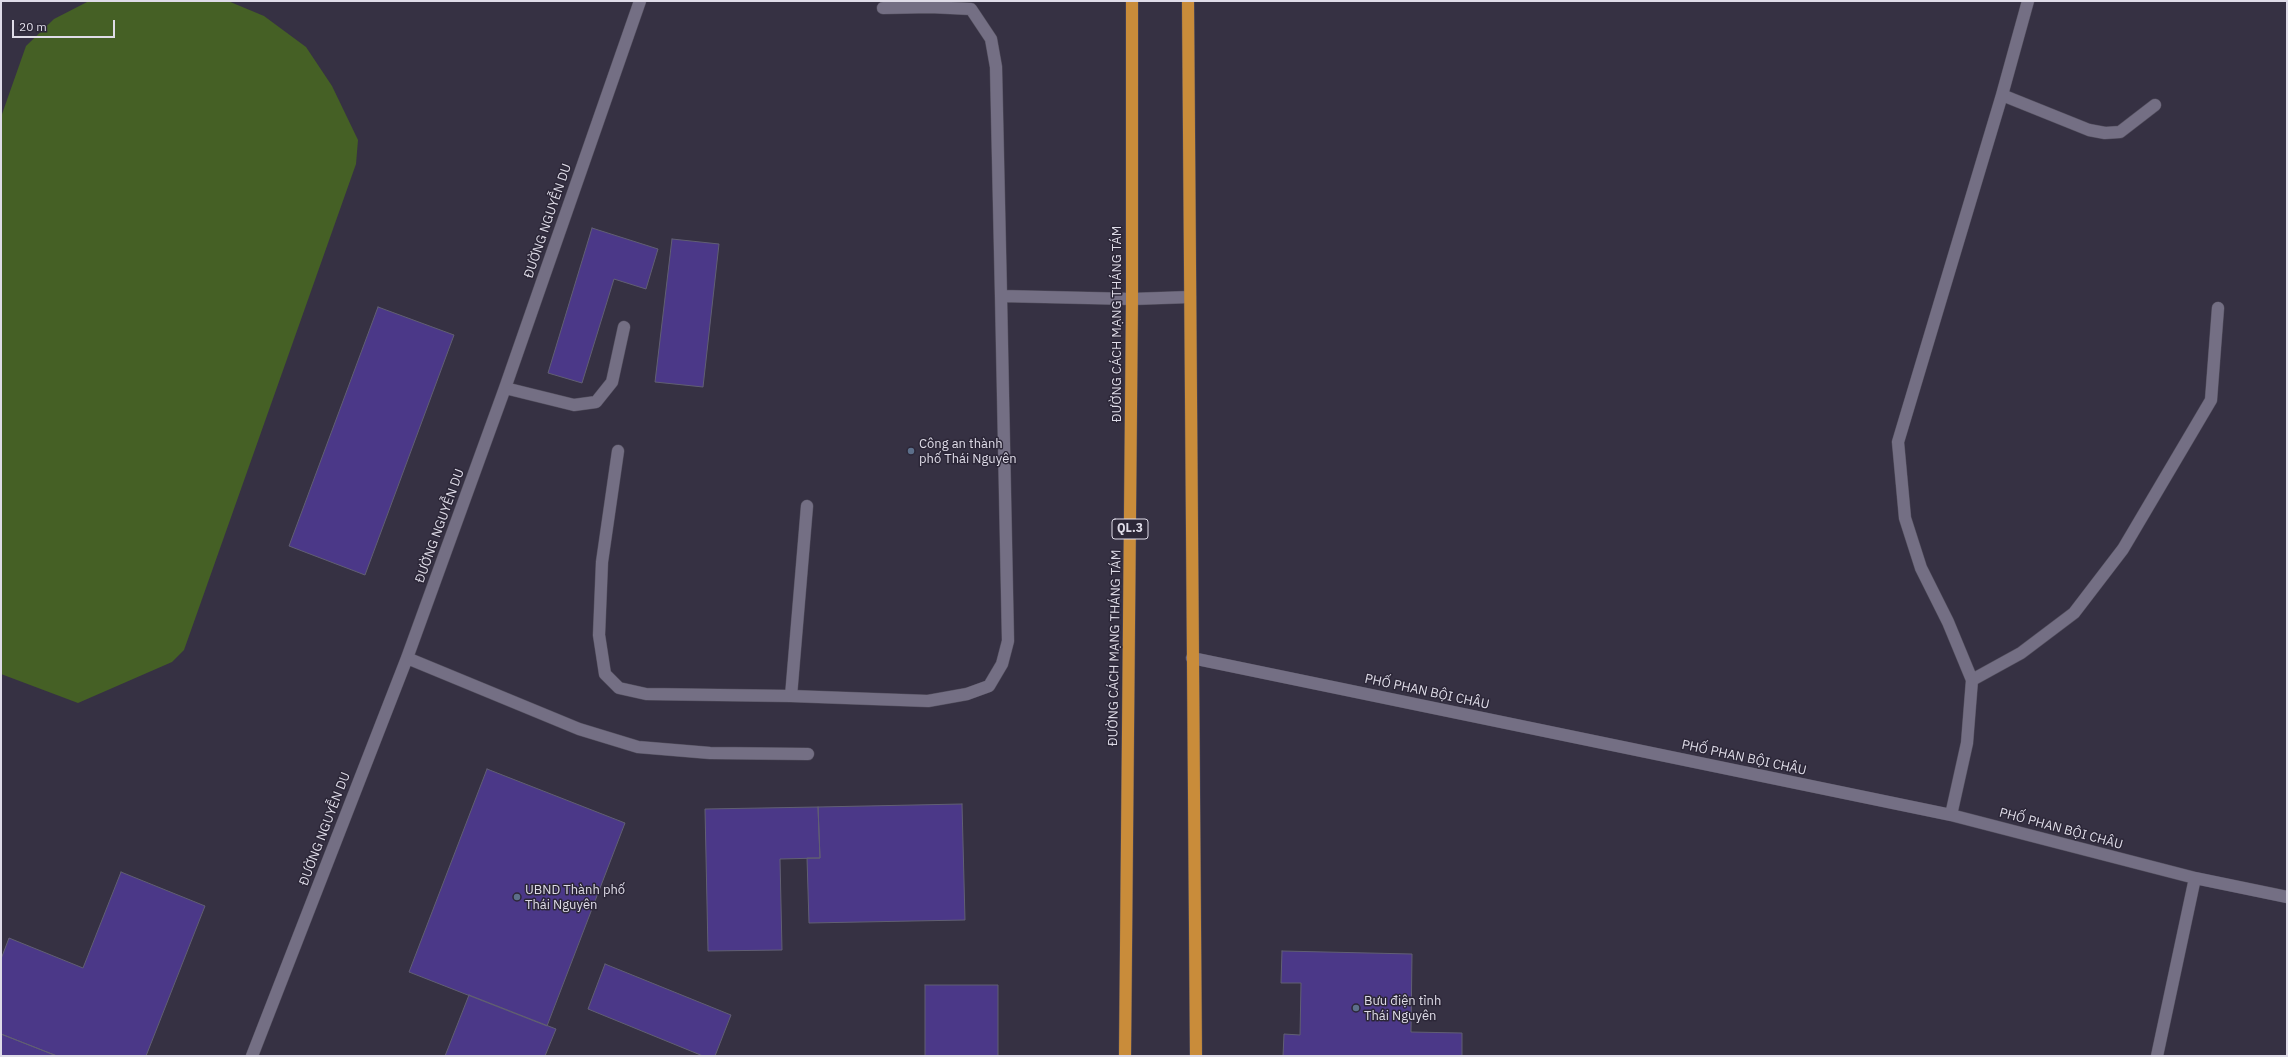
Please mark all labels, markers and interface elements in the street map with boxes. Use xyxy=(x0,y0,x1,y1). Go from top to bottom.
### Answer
scale bar xyxy=(14,12,117,38)
text: 20 m xyxy=(19,19,47,34)
street label: ĐƯỜNG NGUYỄN DU xyxy=(521,162,575,280)
street label: ĐƯỜNG CÁCH MẠNG THÁNG TÁM xyxy=(1109,226,1125,422)
place label: Công an thành phố Thái Nguyên xyxy=(919,436,1017,467)
marker: Công an thành phố Thái Nguyên xyxy=(906,446,916,456)
street label: ĐƯỜNG NGUYỄN DU xyxy=(412,467,468,585)
road number: QL.3 xyxy=(1112,519,1148,539)
street label: ĐƯỜNG CÁCH MẠNG THÁNG TÁM xyxy=(1105,550,1125,746)
street label: PHỐ PHAN BỘI CHÂU xyxy=(1363,671,1491,713)
street label: PHỐ PHAN BỘI CHÂU xyxy=(1680,737,1808,779)
street label: ĐƯỜNG NGUYỄN DU xyxy=(296,770,354,888)
street label: PHỐ PHAN BỘI CHÂU xyxy=(1998,805,2124,853)
place label: UBND Thành phố Thái Nguyên xyxy=(525,882,625,913)
marker: UBND Thành phố Thái Nguyên xyxy=(512,892,522,902)
place label: Bưu điện tỉnh Thái Nguyên xyxy=(1364,993,1441,1024)
marker: Bưu điện tỉnh Thái Nguyên xyxy=(1351,1003,1361,1013)

